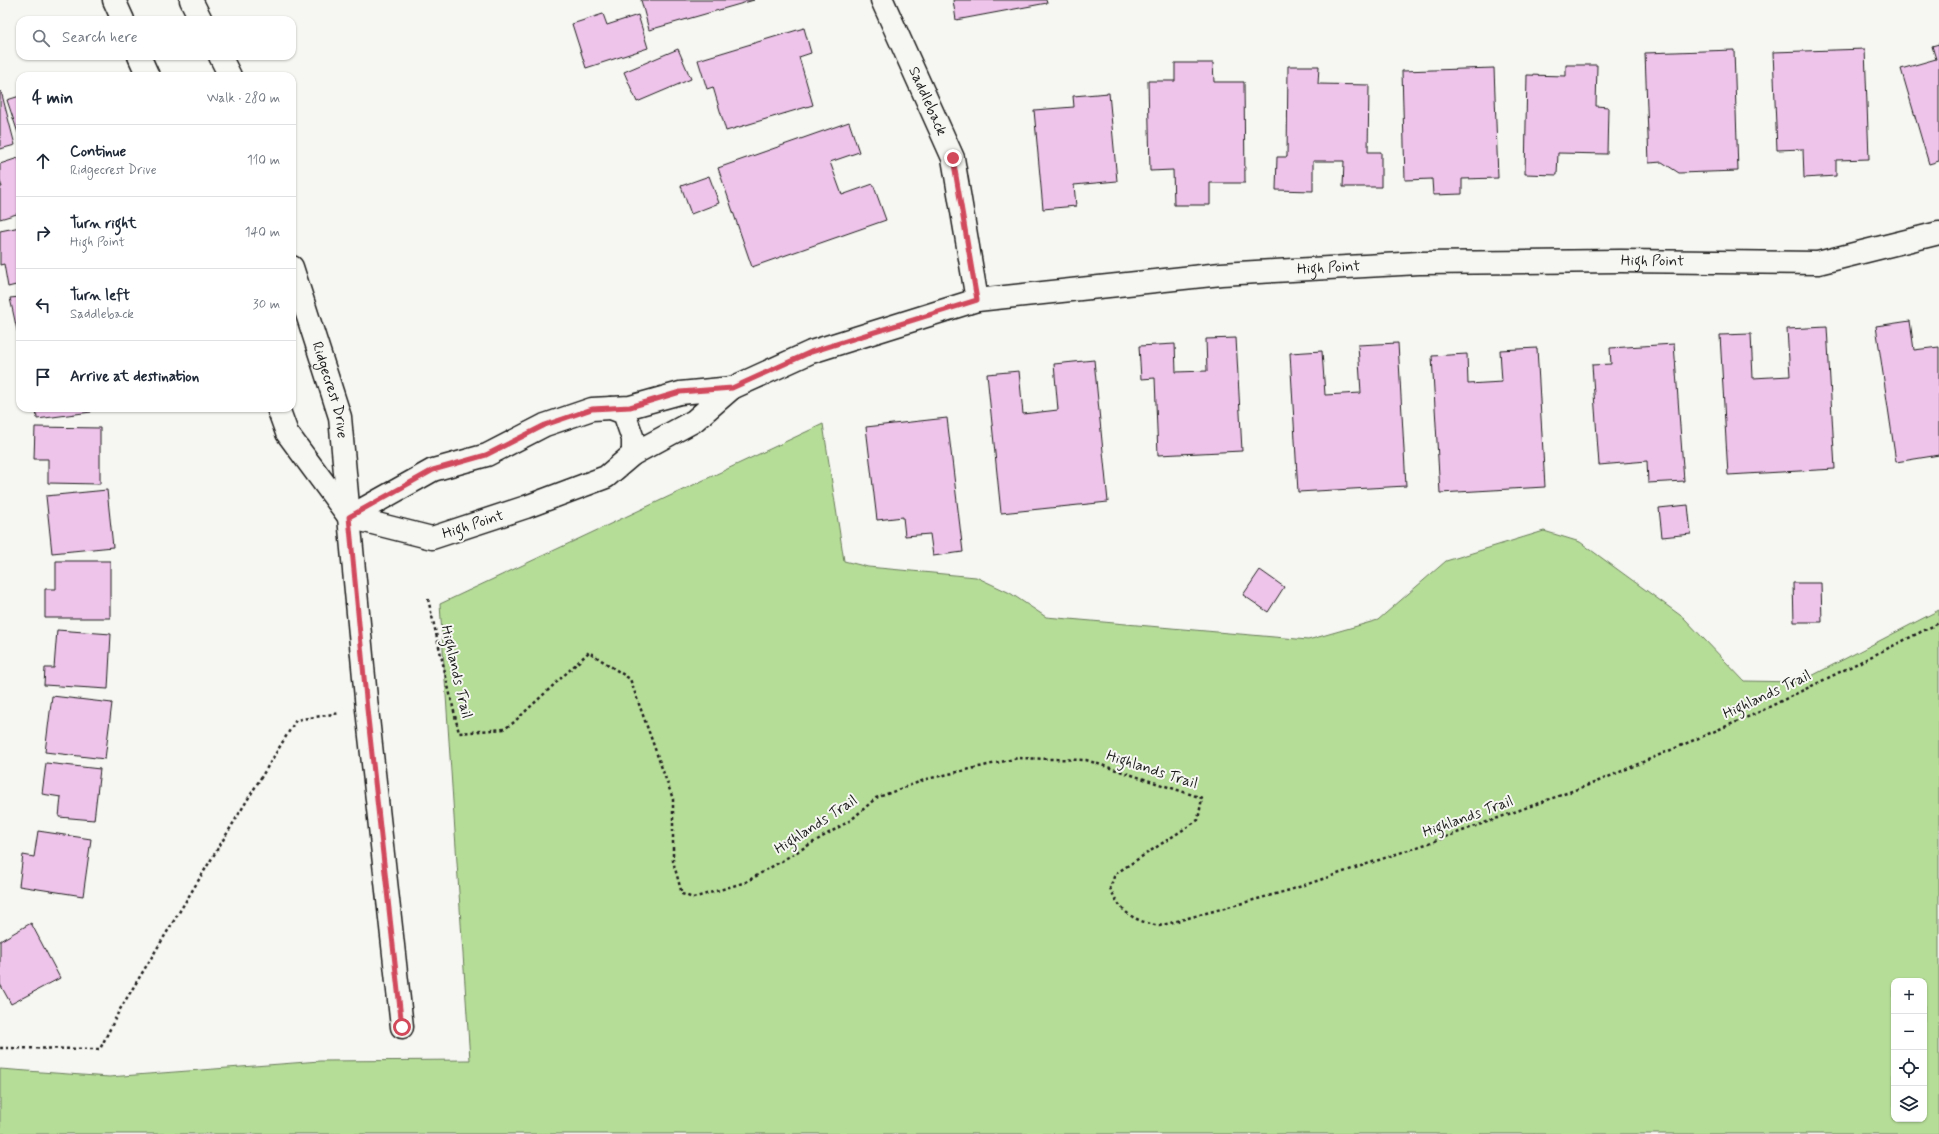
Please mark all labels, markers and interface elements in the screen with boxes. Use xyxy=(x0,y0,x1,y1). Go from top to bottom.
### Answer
search box xyxy=(16,16,296,60)
icon: search xyxy=(30,27,52,49)
text: Search here xyxy=(62,28,138,48)
street label: Saddleback xyxy=(903,64,952,139)
text: 4 min xyxy=(32,87,73,109)
text: Walk · 280 m xyxy=(207,90,280,107)
text: Continue xyxy=(70,142,126,162)
route end xyxy=(944,149,962,167)
icon: ahead xyxy=(32,150,54,172)
text: 110 m xyxy=(247,152,280,169)
text: Ridgecrest Drive xyxy=(70,162,157,179)
text: Turn right xyxy=(70,214,137,234)
icon: right xyxy=(32,222,54,244)
text: 140 m xyxy=(245,224,280,241)
text: High Point xyxy=(70,234,125,251)
street label: High Point xyxy=(1621,251,1684,272)
street label: High Point xyxy=(1296,256,1361,280)
text: Turn left xyxy=(70,286,130,306)
icon: left xyxy=(32,294,54,316)
text: 30 m xyxy=(253,296,280,313)
text: Saddleback xyxy=(70,306,134,323)
street label: Ridgecrest Drive xyxy=(307,339,352,440)
icon: arrive xyxy=(32,366,54,388)
text: Arrive at destination xyxy=(70,367,199,387)
street label: High Point xyxy=(440,506,507,545)
street label: Highlands Trail xyxy=(435,623,476,721)
street label: Highlands Trail xyxy=(1720,666,1815,725)
street label: Highlands Trail xyxy=(1103,746,1200,795)
street label: Highlands Trail xyxy=(771,791,862,860)
street label: Highlands Trail xyxy=(1420,791,1516,844)
map controls xyxy=(1891,978,1927,1122)
button: + xyxy=(1891,978,1927,1014)
button: − xyxy=(1891,1014,1927,1050)
route start xyxy=(393,1018,411,1036)
button: locate xyxy=(1891,1050,1927,1086)
button: layers xyxy=(1891,1086,1927,1122)

